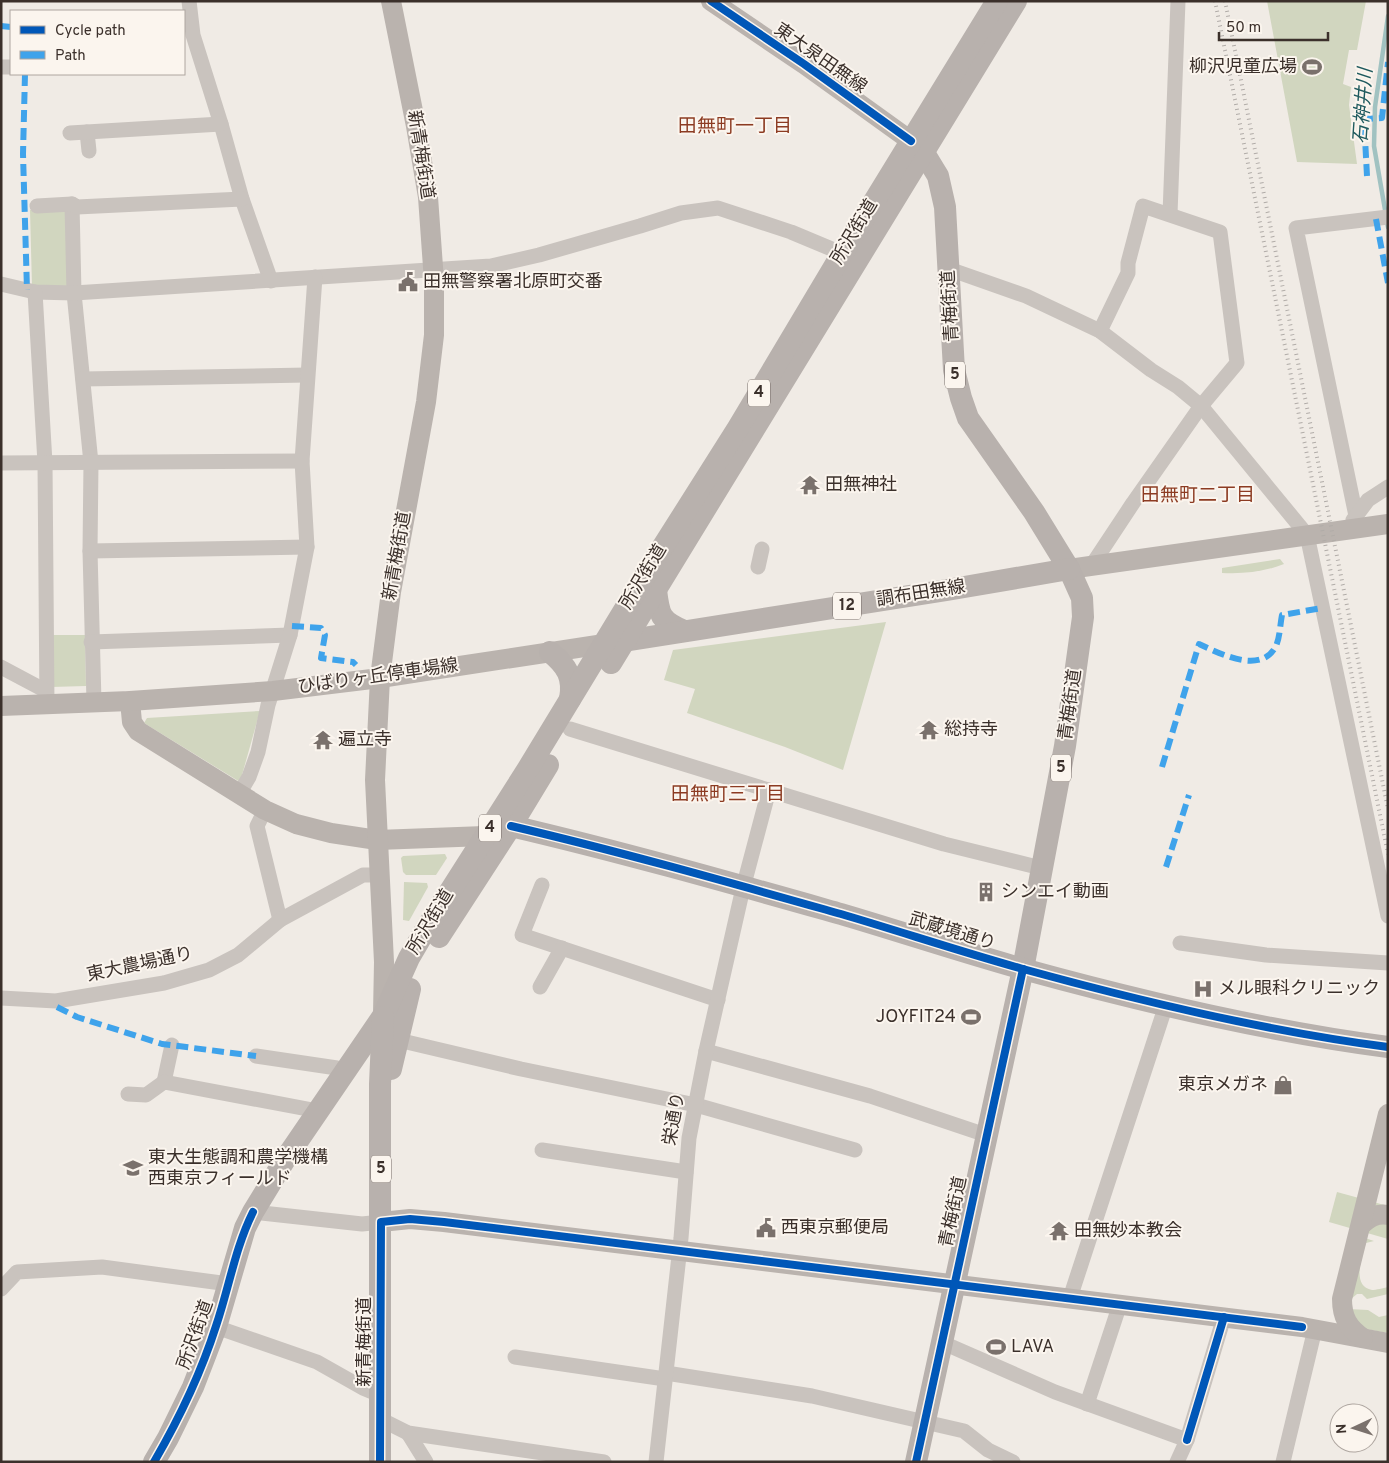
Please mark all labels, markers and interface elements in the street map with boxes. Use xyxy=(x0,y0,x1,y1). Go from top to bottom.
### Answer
legend xyxy=(10,10,185,75)
scale bar xyxy=(1219,10,1328,42)
street label: 東大泉田無線 xyxy=(769,19,871,99)
text: 50 m xyxy=(1226,19,1261,38)
text: Cycle path xyxy=(55,22,126,41)
text: Path xyxy=(55,47,86,66)
place label: 柳沢児童広場 xyxy=(1189,56,1297,79)
sports icon: 柳沢児童広場 xyxy=(1301,56,1323,78)
water label: 石神井川 xyxy=(1349,65,1379,145)
street label: 新青梅街道 xyxy=(402,109,438,201)
district label: 田無町一丁目 xyxy=(678,115,792,139)
street label: 所沢街道 xyxy=(827,195,883,269)
street label: 青梅街道 xyxy=(938,269,964,343)
public building icon: 田無警察署北原町交番 xyxy=(397,271,419,293)
place label: 田無警察署北原町交番 xyxy=(423,271,603,294)
road number: 5 xyxy=(945,362,965,388)
road number: 4 xyxy=(748,379,770,406)
temple icon: 田無神社 xyxy=(799,474,821,496)
place label: 田無神社 xyxy=(825,474,897,497)
district label: 田無町二丁目 xyxy=(1141,484,1255,508)
street label: 新青梅街道 xyxy=(379,510,417,602)
street label: 所沢街道 xyxy=(616,540,672,614)
street label: 調布田無線 xyxy=(875,576,967,612)
road number: 12 xyxy=(833,592,861,620)
street label: ひばりヶ丘停車場線 xyxy=(296,654,460,700)
street label: 青梅街道 xyxy=(1055,668,1087,742)
temple icon: 総持寺 xyxy=(918,719,940,741)
place label: 総持寺 xyxy=(944,719,998,742)
temple icon: 遍立寺 xyxy=(312,729,334,751)
place label: 遍立寺 xyxy=(338,729,392,752)
road number: 5 xyxy=(1051,754,1071,781)
district label: 田無町三丁目 xyxy=(671,783,785,807)
road number: 4 xyxy=(479,814,501,841)
building icon: シンエイ動画 xyxy=(975,881,997,903)
place label: シンエイ動画 xyxy=(1001,881,1109,904)
street label: 所沢街道 xyxy=(403,885,459,959)
street label: 武蔵境通り xyxy=(906,908,998,956)
street label: 東大農場通り xyxy=(85,943,195,987)
hospital icon: メル眼科クリニック xyxy=(1192,978,1214,1000)
place label: メル眼科クリニック xyxy=(1218,978,1380,1001)
place label: JOYFIT24 xyxy=(875,1006,956,1029)
sports icon: JOYFIT24 xyxy=(960,1006,982,1028)
place label: 東京メガネ xyxy=(1178,1074,1268,1097)
shop icon: 東京メガネ xyxy=(1272,1074,1294,1096)
street label: 栄通り xyxy=(659,1090,691,1148)
place label: 東大生態調和農学機構 西東京フィールド xyxy=(148,1147,328,1191)
road number: 5 xyxy=(371,1156,391,1182)
school or university icon: 東大生態調和農学機構 西東京フィールド xyxy=(122,1157,144,1179)
street label: 青梅街道 xyxy=(935,1174,973,1250)
public building icon: 西東京郵便局 xyxy=(755,1217,777,1239)
place label: 西東京郵便局 xyxy=(781,1217,889,1240)
temple icon: 田無妙本教会 xyxy=(1048,1220,1070,1242)
place label: 田無妙本教会 xyxy=(1074,1220,1182,1243)
street label: 所沢街道 xyxy=(173,1297,219,1373)
street label: 新青梅街道 xyxy=(354,1297,377,1387)
sports icon: LAVA xyxy=(985,1336,1007,1358)
place label: LAVA xyxy=(1011,1336,1054,1359)
north arrow xyxy=(1329,1403,1379,1453)
text: N xyxy=(1334,1423,1351,1434)

